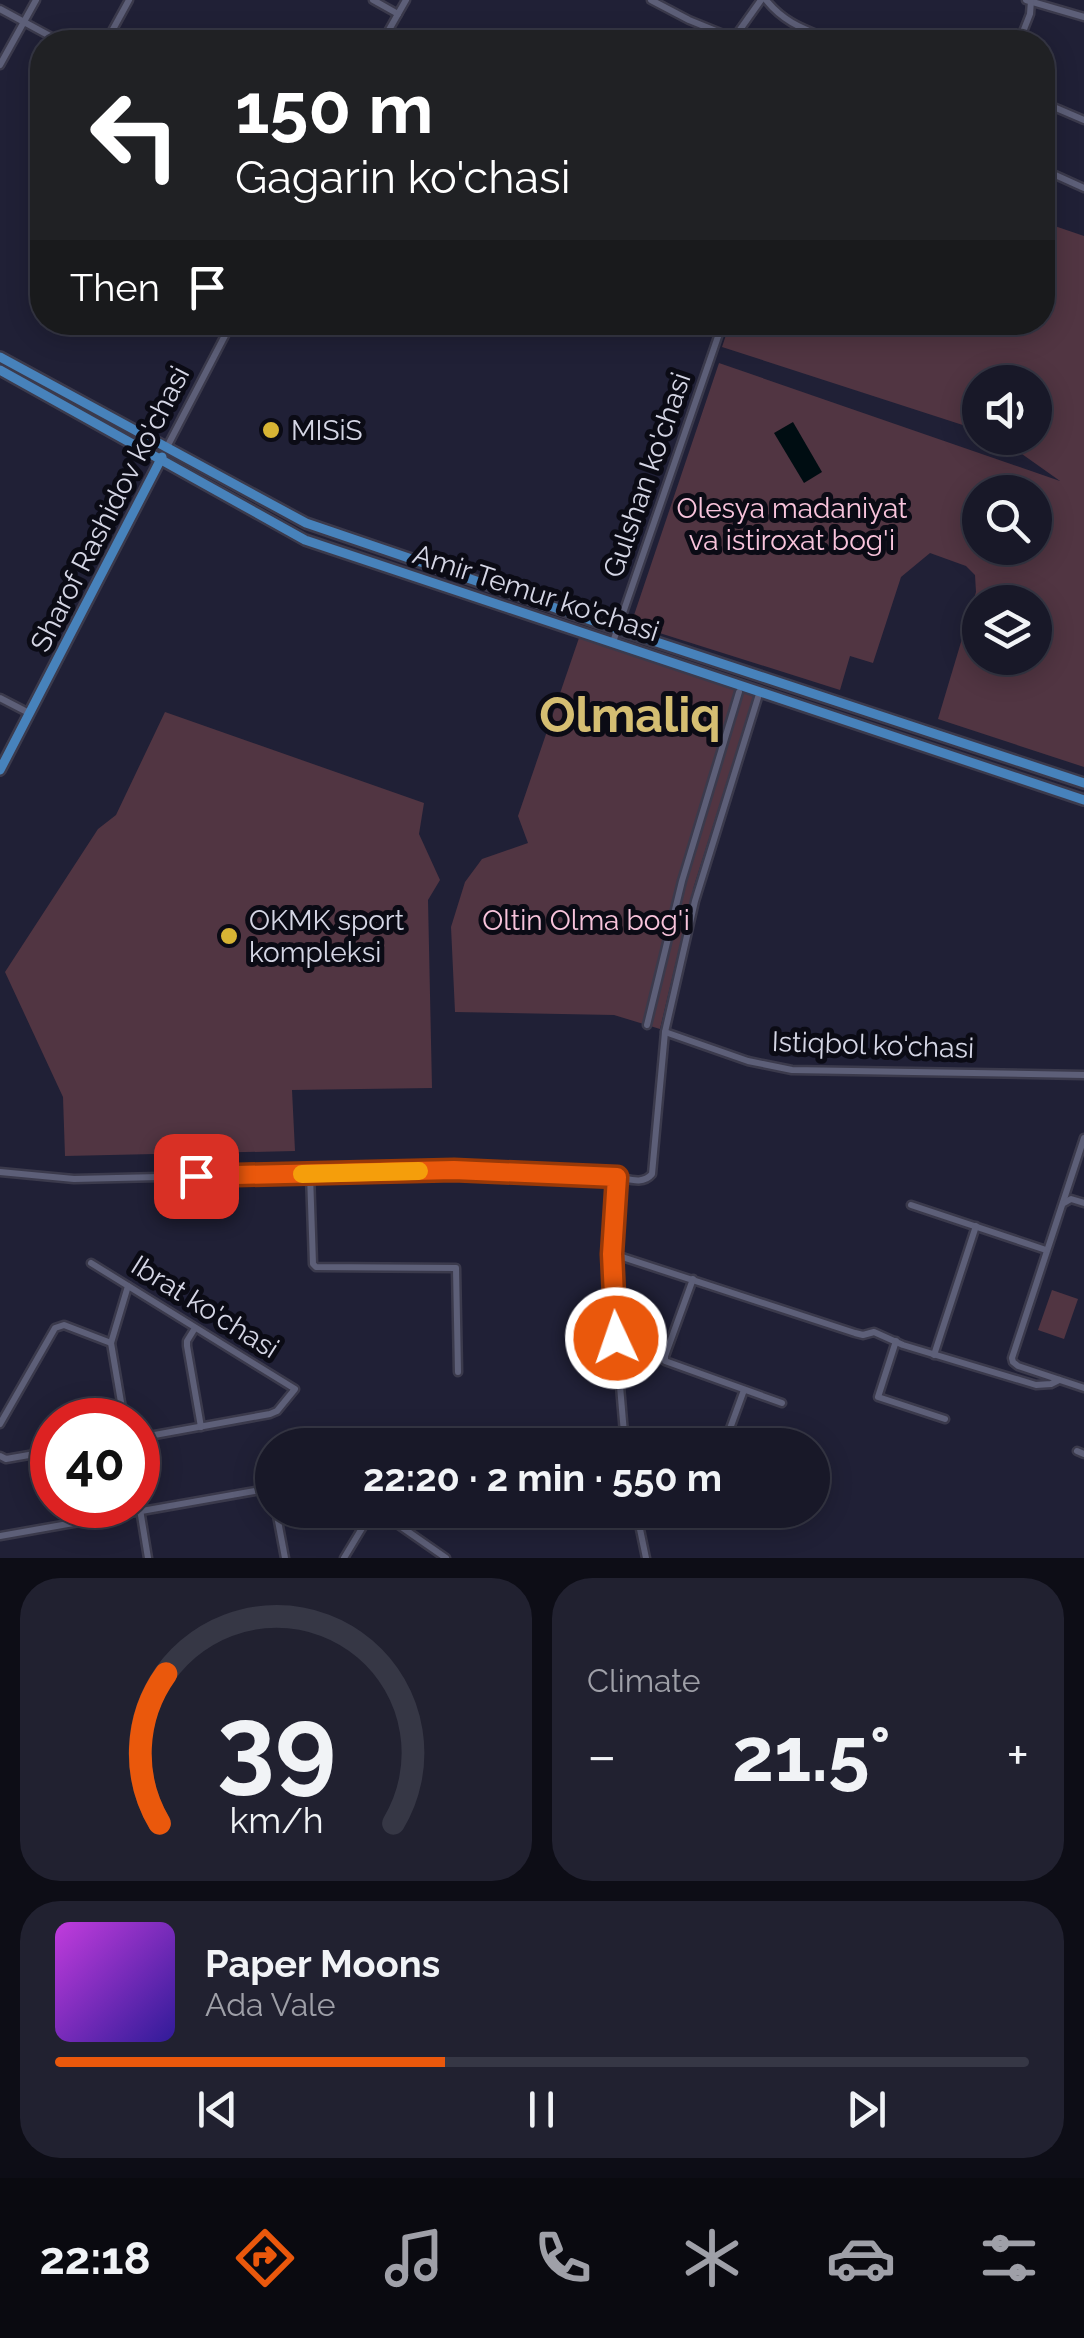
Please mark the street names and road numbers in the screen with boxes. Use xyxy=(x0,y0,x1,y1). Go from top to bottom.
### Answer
street label: Sharof Rashidov ko'chasi xyxy=(24,361,196,657)
street label: Gulshan ko'chasi xyxy=(597,368,697,582)
street label: Amir Temur ko'chasi xyxy=(409,538,663,648)
street label: Istiqbol ko'chasi xyxy=(771,1025,975,1065)
street label: Ibrat ko'chasi xyxy=(125,1249,285,1365)

